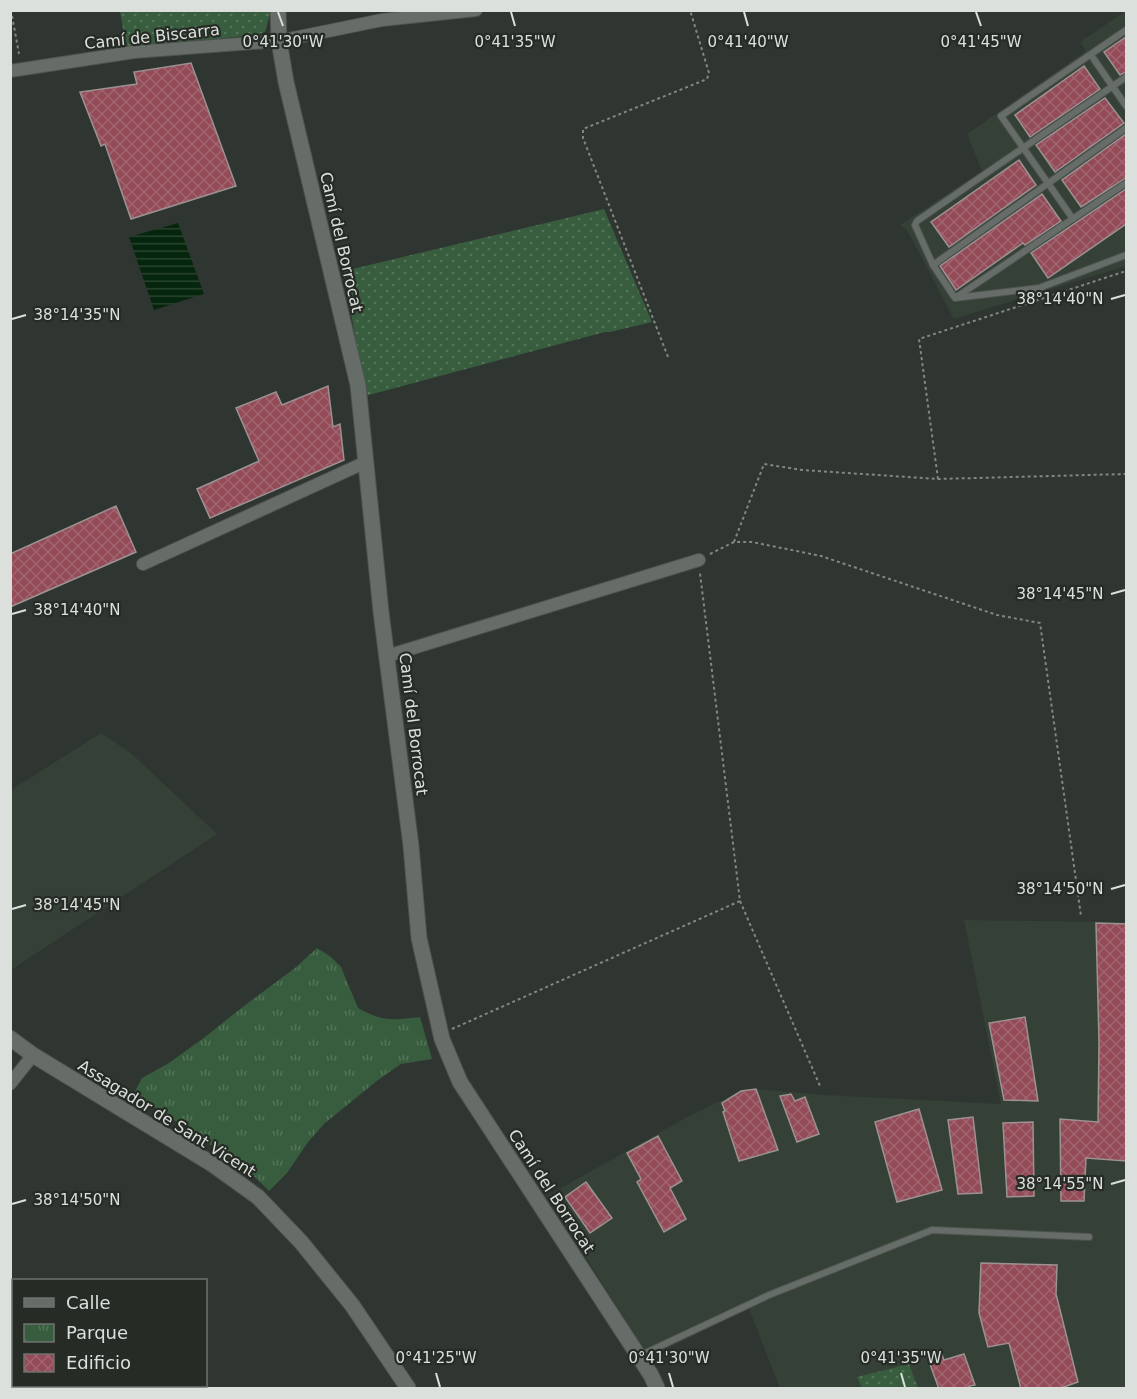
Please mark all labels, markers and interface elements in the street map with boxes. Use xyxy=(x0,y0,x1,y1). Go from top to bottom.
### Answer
street label: Camí de Biscarra xyxy=(83,20,221,53)
text: 0°41'30"W xyxy=(242,33,324,51)
text: 0°41'35"W xyxy=(474,33,556,51)
text: 0°41'40"W xyxy=(707,33,789,51)
text: 0°41'45"W xyxy=(940,33,1022,51)
street label: Camí del Borrocat xyxy=(316,170,367,314)
text: 38°14'40"N xyxy=(1016,290,1104,308)
text: 38°14'35"N xyxy=(33,306,121,324)
text: 38°14'45"N xyxy=(1016,585,1104,603)
text: 38°14'40"N xyxy=(33,601,121,619)
street label: Camí del Borrocat xyxy=(395,652,432,796)
text: 38°14'50"N xyxy=(1016,880,1104,898)
text: 38°14'45"N xyxy=(33,896,121,914)
street label: Assagador de Sant Vicent xyxy=(75,1056,259,1181)
street label: Camí del Borrocat xyxy=(505,1126,599,1257)
text: 38°14'55"N xyxy=(1016,1175,1104,1193)
text: 38°14'50"N xyxy=(33,1191,121,1209)
legend xyxy=(12,1279,207,1387)
text: Calle xyxy=(66,1292,111,1313)
text: Parque xyxy=(66,1322,128,1343)
text: 0°41'25"W xyxy=(395,1349,477,1367)
text: 0°41'30"W xyxy=(628,1349,710,1367)
text: 0°41'35"W xyxy=(860,1349,942,1367)
text: Edificio xyxy=(66,1352,131,1373)

